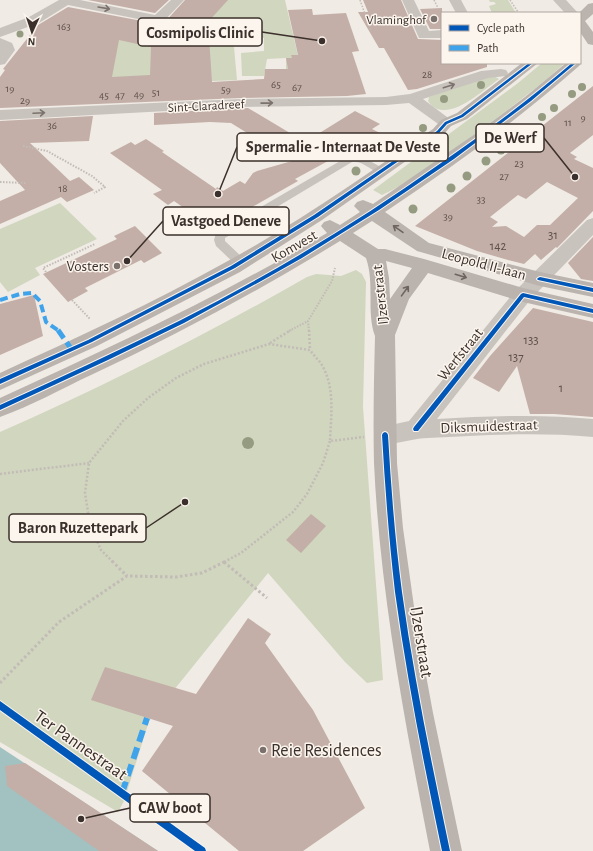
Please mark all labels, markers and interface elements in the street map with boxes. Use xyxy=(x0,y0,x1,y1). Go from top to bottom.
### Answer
one-way arrow xyxy=(97,5,110,13)
north arrow xyxy=(12,12,52,52)
legend xyxy=(441,12,581,64)
place label: Vlaminghof xyxy=(366,14,427,27)
marker: Vlaminghof xyxy=(429,14,439,24)
callout: Cosmipolis Clinic xyxy=(138,18,262,46)
house number: 163 xyxy=(57,21,71,32)
text: Cycle path xyxy=(477,22,525,35)
text: Cosmipolis Clinic xyxy=(146,25,254,41)
text: N xyxy=(27,36,36,47)
text: Path xyxy=(477,42,499,54)
house number: 28 xyxy=(422,69,432,80)
house number: 65 xyxy=(271,79,281,90)
house number: 67 xyxy=(292,82,302,93)
one-way arrow xyxy=(442,82,455,89)
house number: 19 xyxy=(6,83,14,94)
house number: 59 xyxy=(221,84,231,95)
house number: 51 xyxy=(152,87,160,98)
house number: 49 xyxy=(134,89,144,100)
house number: 45 xyxy=(99,90,109,101)
house number: 47 xyxy=(115,90,125,101)
house number: 29 xyxy=(20,95,30,106)
street label: Sint-Claradreef xyxy=(167,98,246,115)
one-way arrow xyxy=(260,99,273,107)
one-way arrow xyxy=(32,110,45,117)
house number: 9 xyxy=(580,112,586,123)
house number: 11 xyxy=(564,117,572,128)
house number: 36 xyxy=(47,120,57,131)
callout: De Werf xyxy=(476,124,544,152)
text: De Werf xyxy=(484,130,538,146)
callout: Spermalie - Internaat De Veste xyxy=(237,133,448,161)
text: Spermalie - Internaat De Veste xyxy=(246,139,441,155)
house number: 23 xyxy=(514,158,524,169)
house number: 27 xyxy=(499,171,509,182)
house number: 18 xyxy=(59,183,68,194)
house number: 33 xyxy=(476,194,486,205)
callout: Vastgoed Deneve xyxy=(163,207,289,235)
house number: 39 xyxy=(443,211,453,222)
text: Vastgoed Deneve xyxy=(171,213,282,229)
one-way arrow xyxy=(393,225,404,233)
street label: Komvest xyxy=(269,227,320,265)
house number: 31 xyxy=(548,229,558,242)
house number: 142 xyxy=(490,240,506,253)
street label: Leopold II-laan xyxy=(440,246,528,283)
place label: Vosters xyxy=(66,259,109,274)
marker: Vosters xyxy=(112,261,122,271)
street label: IJzerstraat xyxy=(370,264,391,326)
one-way arrow xyxy=(455,273,468,280)
one-way arrow xyxy=(401,285,409,296)
street label: Werfstraat xyxy=(435,325,486,383)
house number: 133 xyxy=(523,334,539,347)
house number: 137 xyxy=(508,351,524,364)
house number: 1 xyxy=(559,382,563,395)
street label: Diksmuidestraat xyxy=(440,417,538,436)
callout: Baron Ruzettepark xyxy=(9,514,146,542)
text: Baron Ruzettepark xyxy=(18,520,138,536)
street label: IJzerstraat xyxy=(406,605,436,679)
street label: Ter Pannestraat xyxy=(31,707,130,785)
place label: Reie Residences xyxy=(271,742,382,760)
marker: Reie Residences xyxy=(258,745,268,755)
callout: CAW boot xyxy=(130,794,210,822)
text: CAW boot xyxy=(138,800,202,816)

